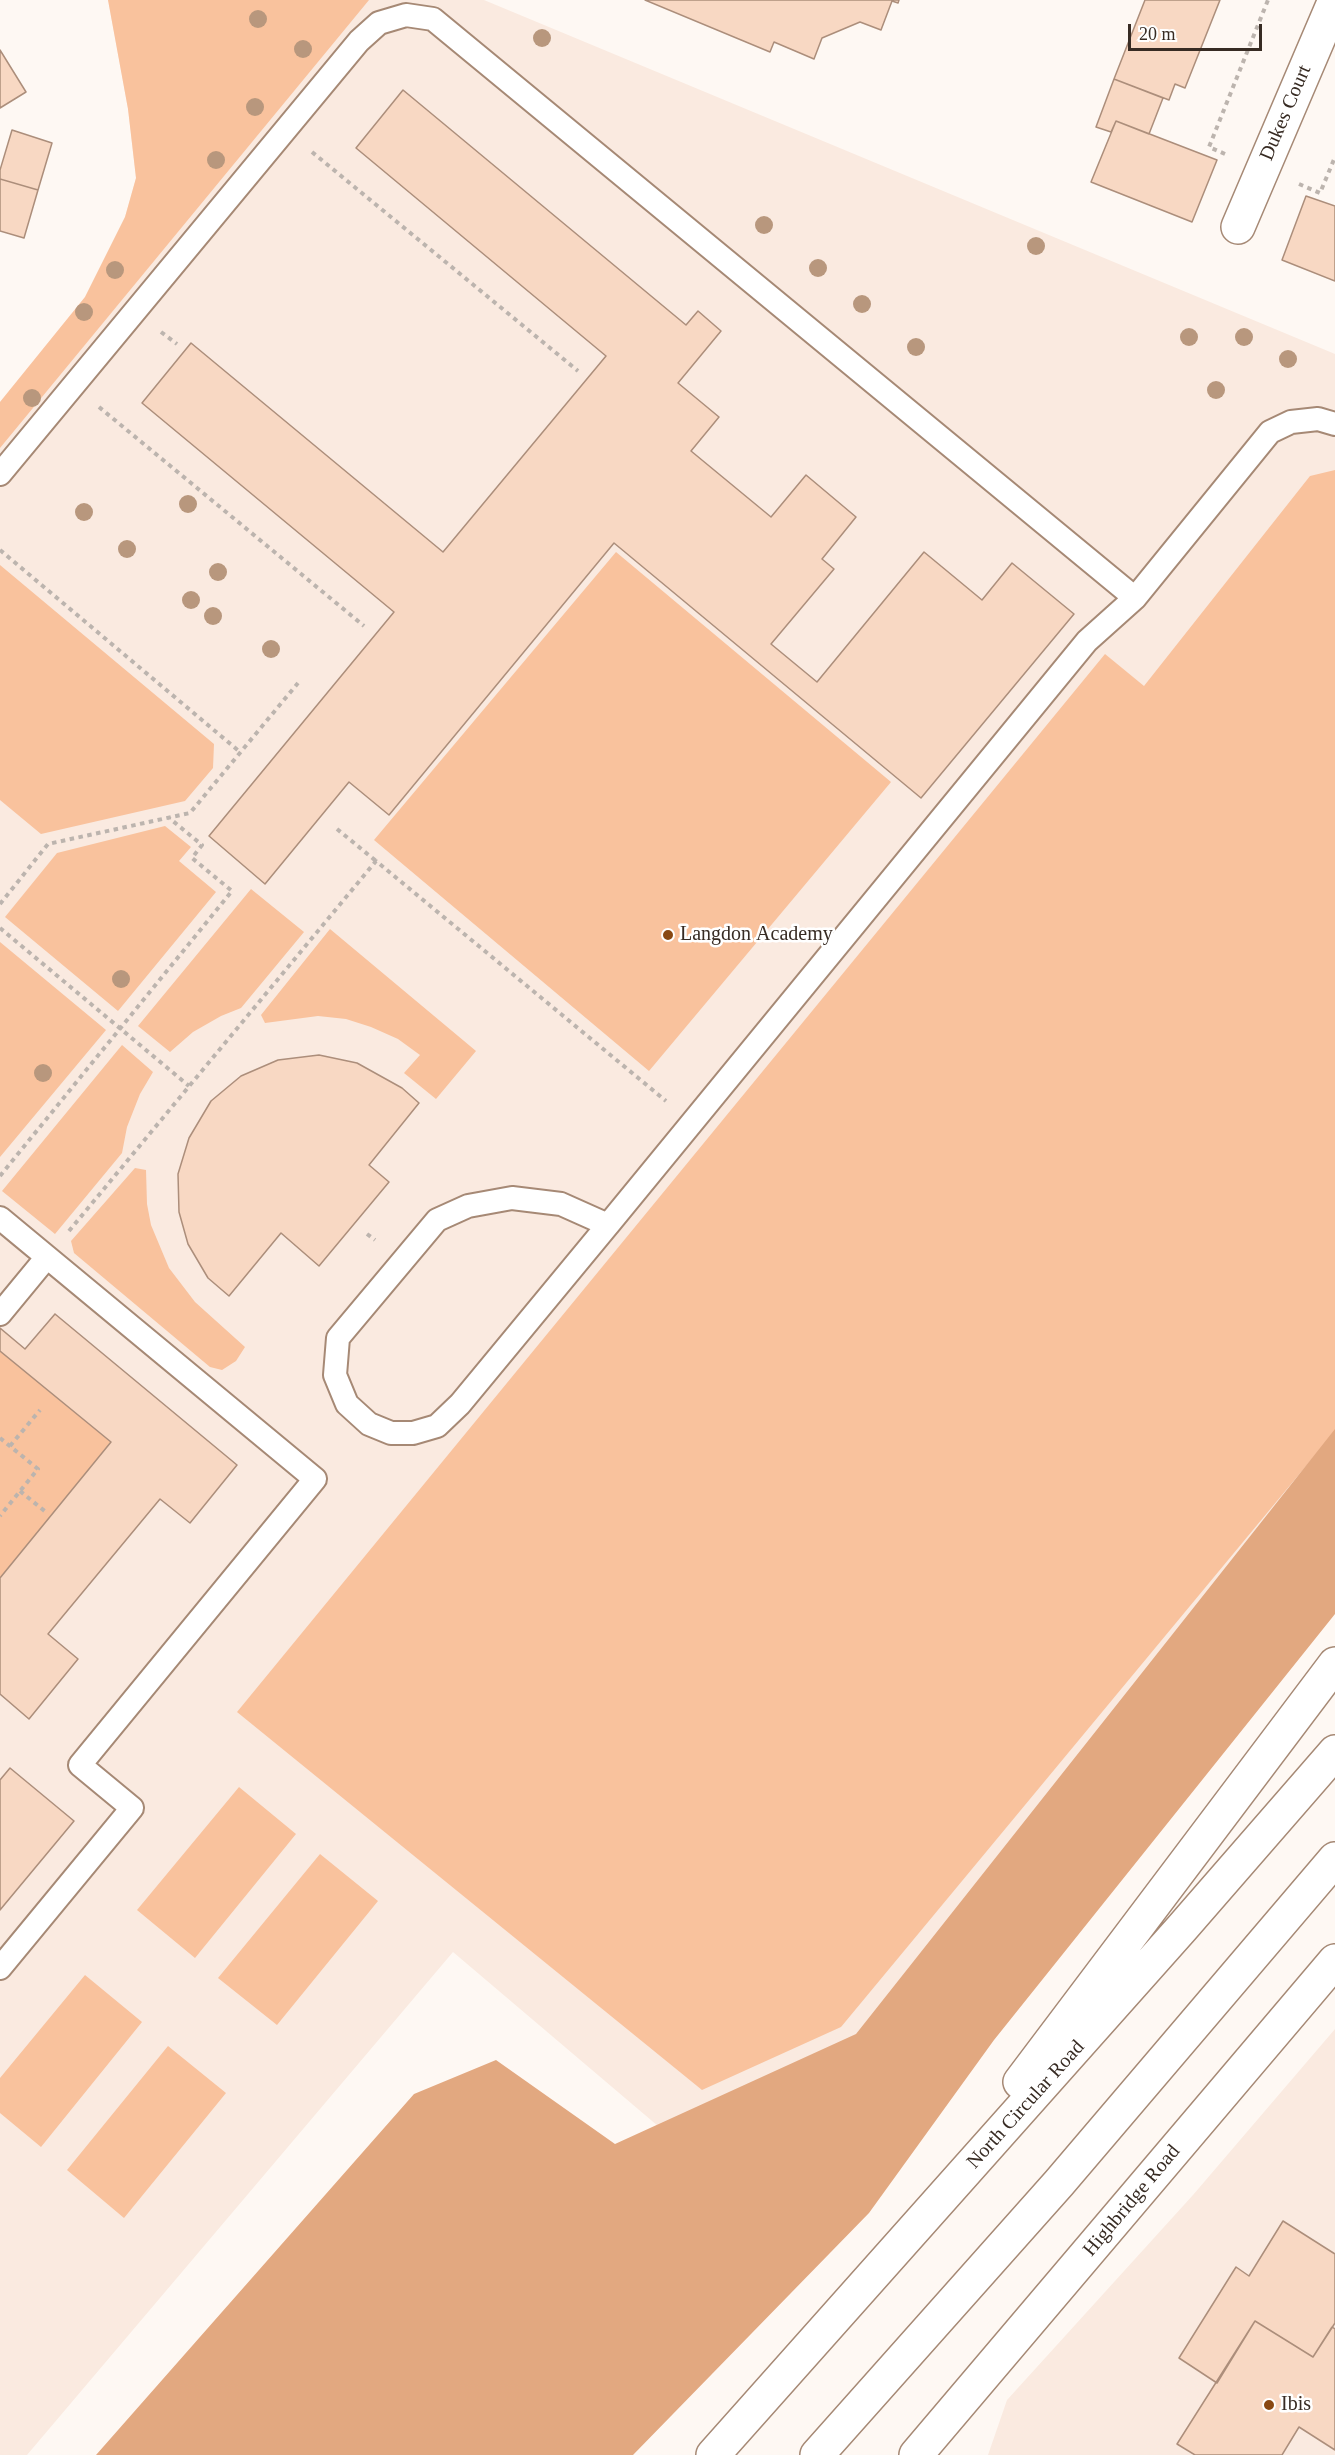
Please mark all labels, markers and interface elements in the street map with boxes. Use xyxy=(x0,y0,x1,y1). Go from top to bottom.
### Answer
scale bar xyxy=(1131,12,1264,50)
text: 20 m xyxy=(1139,24,1176,44)
street label: Dukes Court xyxy=(1255,62,1317,164)
place label: Langdon Academy xyxy=(680,923,833,947)
marker: Langdon Academy xyxy=(661,928,675,942)
street label: North Circular Road xyxy=(962,2036,1090,2174)
street label: Highbridge Road xyxy=(1078,2140,1186,2262)
place label: Ibis xyxy=(1281,2393,1311,2417)
marker: Ibis xyxy=(1262,2398,1276,2412)

